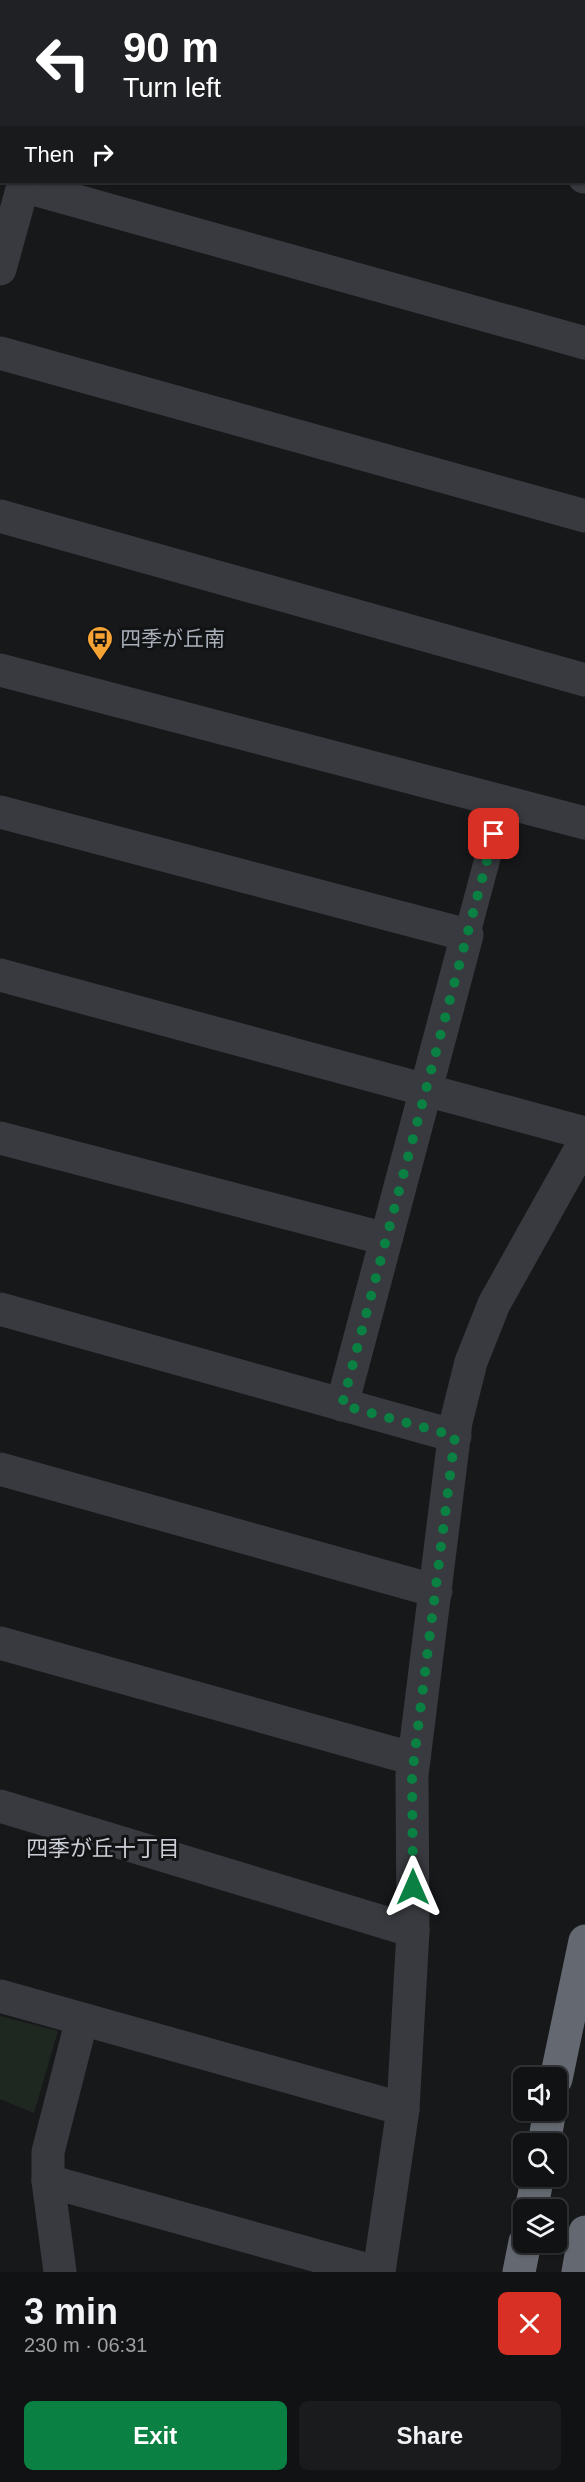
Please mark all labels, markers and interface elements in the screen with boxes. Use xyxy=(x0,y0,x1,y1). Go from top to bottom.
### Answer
icon: left xyxy=(24,24,102,102)
text: 90 m xyxy=(123,24,219,71)
text: Turn left xyxy=(123,73,221,103)
icon: right xyxy=(86,138,119,171)
text: Then xyxy=(24,142,74,167)
bus stop icon: 四季が丘南 xyxy=(85,624,115,662)
place label: 四季が丘南 xyxy=(120,627,225,650)
pin xyxy=(468,808,519,859)
icon: arrive xyxy=(477,817,510,850)
district label: 四季が丘十丁目 xyxy=(26,1836,180,1861)
position arrow xyxy=(381,1855,445,1919)
map controls xyxy=(513,2067,567,2253)
button: sound xyxy=(513,2067,567,2121)
button: search xyxy=(513,2133,567,2187)
button: layers xyxy=(513,2199,567,2253)
text: 3 min xyxy=(24,2291,118,2332)
button: close xyxy=(498,2292,561,2355)
text: 230 m · 06:31 xyxy=(24,2334,147,2356)
button: Exit xyxy=(24,2401,287,2470)
button: Share xyxy=(299,2401,561,2470)

